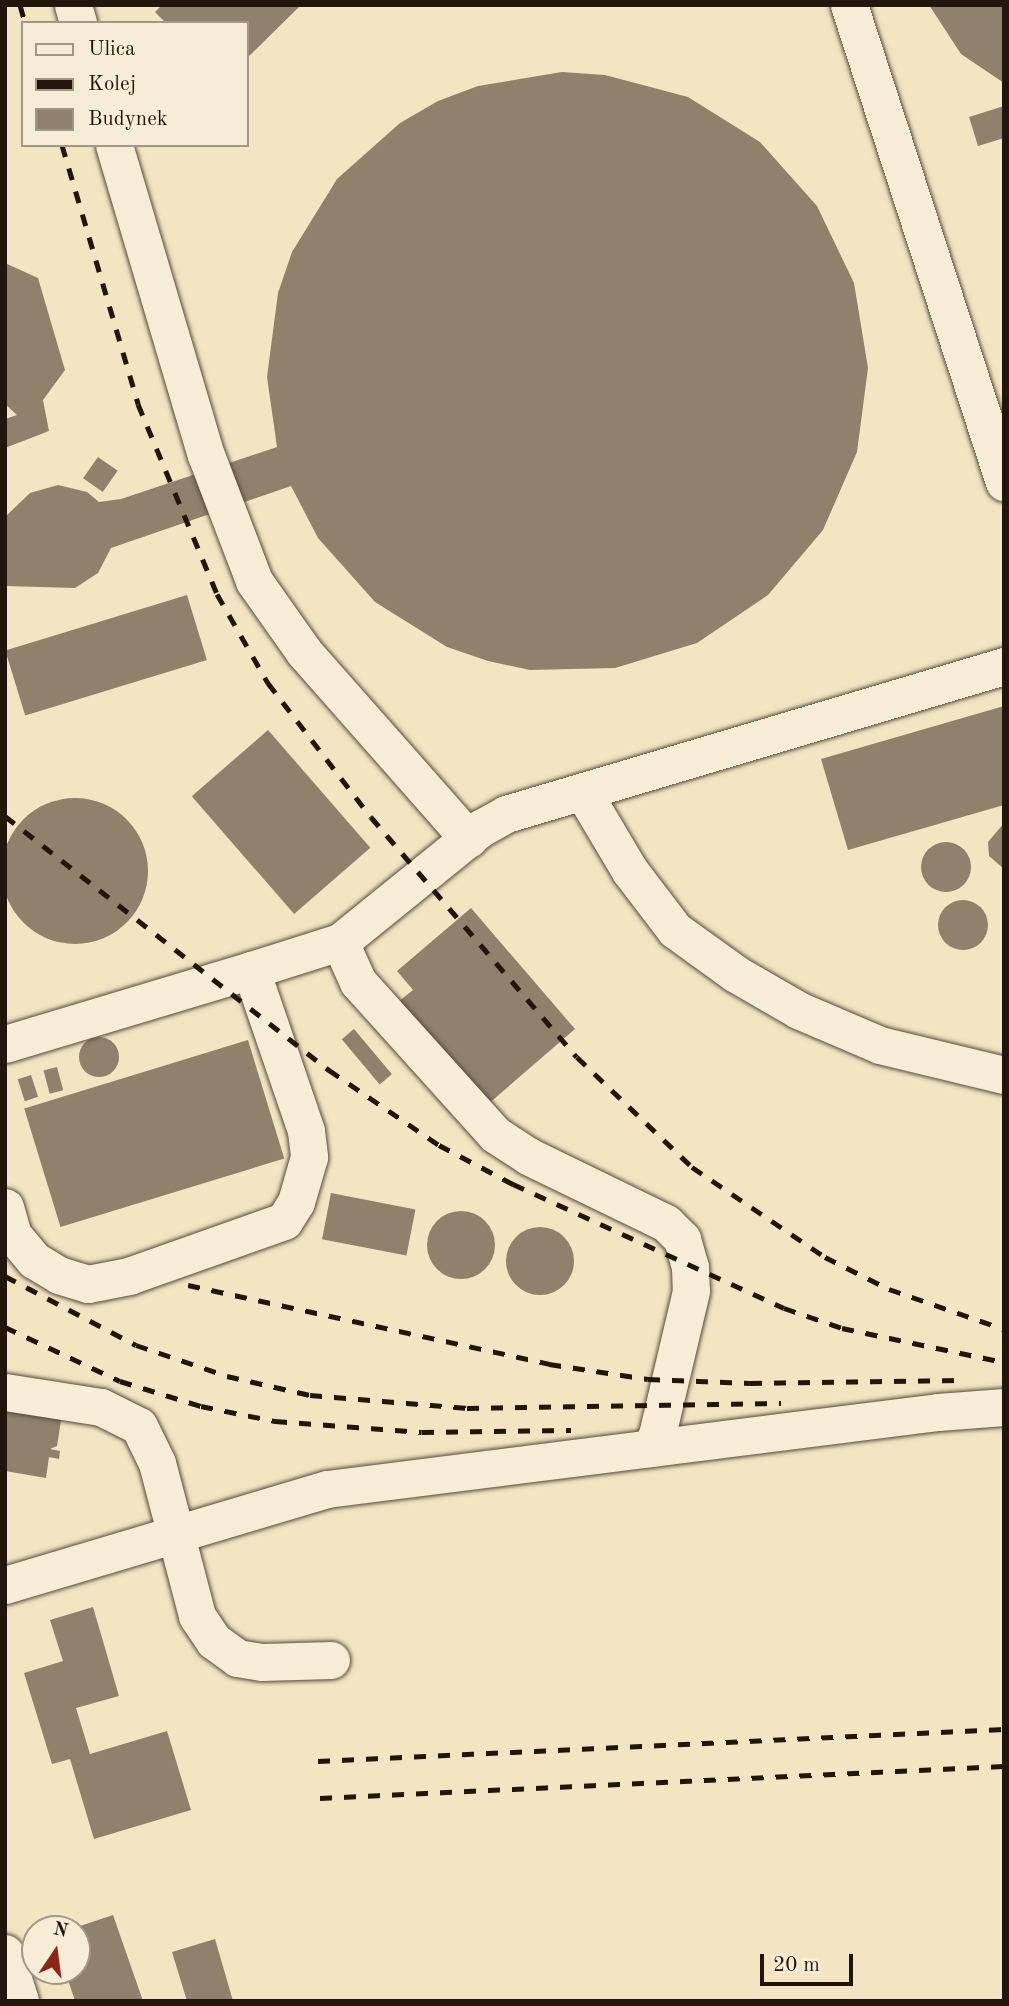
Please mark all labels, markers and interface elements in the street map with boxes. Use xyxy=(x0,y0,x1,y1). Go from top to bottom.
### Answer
legend xyxy=(21,21,248,147)
text: Ulica xyxy=(88,39,135,60)
text: Kolej xyxy=(88,74,136,95)
text: Budynek xyxy=(88,109,168,130)
north arrow xyxy=(21,1915,91,1985)
text: N xyxy=(51,1920,70,1942)
scale bar xyxy=(764,1940,857,1984)
text: 20 m xyxy=(773,1955,820,1976)

